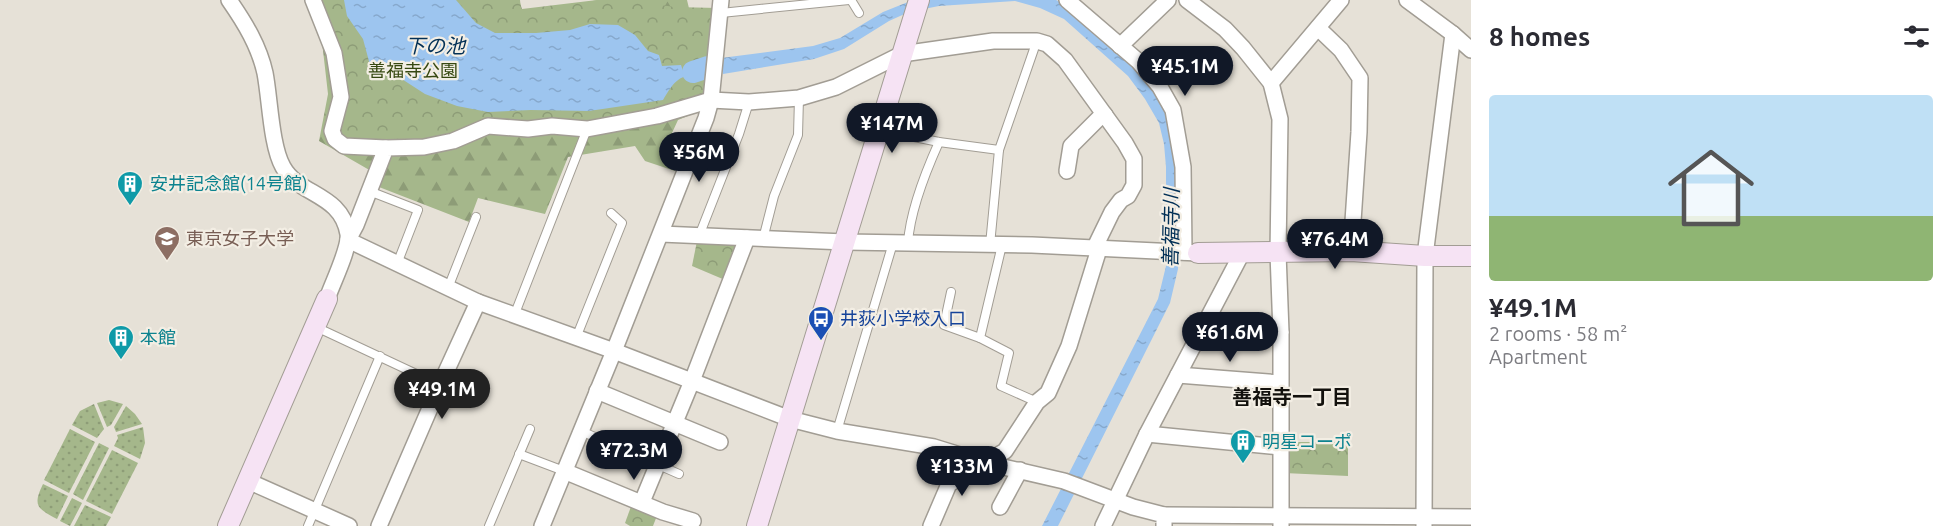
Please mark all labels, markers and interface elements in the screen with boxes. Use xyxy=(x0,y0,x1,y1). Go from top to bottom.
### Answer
icon: filters xyxy=(1900,20,1933,53)
text: 8 homes xyxy=(1489,22,1590,51)
water label: 下の池 xyxy=(405,34,467,57)
pin: ¥45.1M xyxy=(1136,46,1234,97)
text: ¥45.1M xyxy=(1151,54,1219,77)
park label: 善福寺公園 xyxy=(368,60,458,80)
pin: ¥147M xyxy=(850,103,934,154)
text: ¥147M xyxy=(861,111,923,134)
pin: ¥56M xyxy=(663,132,735,183)
icon: home xyxy=(1657,134,1765,242)
text: ¥56M xyxy=(673,140,725,163)
building icon: 安井記念館(14号館) xyxy=(115,169,145,207)
place label: 安井記念館(14号館) xyxy=(150,173,308,194)
water label: 善福寺川 xyxy=(1158,186,1183,268)
pin: ¥76.4M xyxy=(1286,219,1384,270)
school or university icon: 東京女子大学 xyxy=(152,224,182,262)
text: ¥76.4M xyxy=(1301,227,1369,250)
place label: 東京女子大学 xyxy=(186,228,294,248)
text: ¥49.1M xyxy=(1489,293,1577,322)
bus stop icon: 井荻小学校入口 xyxy=(806,304,836,342)
place label: 井荻小学校入口 xyxy=(840,308,966,328)
pin: ¥61.6M xyxy=(1181,312,1279,363)
text: ¥61.6M xyxy=(1196,320,1264,343)
text: 2 rooms · 58 m² xyxy=(1489,322,1627,345)
building icon: 本館 xyxy=(106,323,136,361)
place label: 本館 xyxy=(140,327,176,347)
text: Apartment xyxy=(1489,345,1587,368)
pin: ¥49.1M xyxy=(393,369,491,420)
text: ¥49.1M xyxy=(408,377,476,400)
district label: 善福寺一丁目 xyxy=(1232,385,1352,408)
building icon: 明星コーポ xyxy=(1228,427,1258,465)
pin: ¥72.3M xyxy=(585,430,683,481)
place label: 明星コーポ xyxy=(1262,431,1352,451)
text: ¥72.3M xyxy=(600,438,668,461)
pin: ¥133M xyxy=(920,446,1004,497)
text: ¥133M xyxy=(931,454,993,477)

